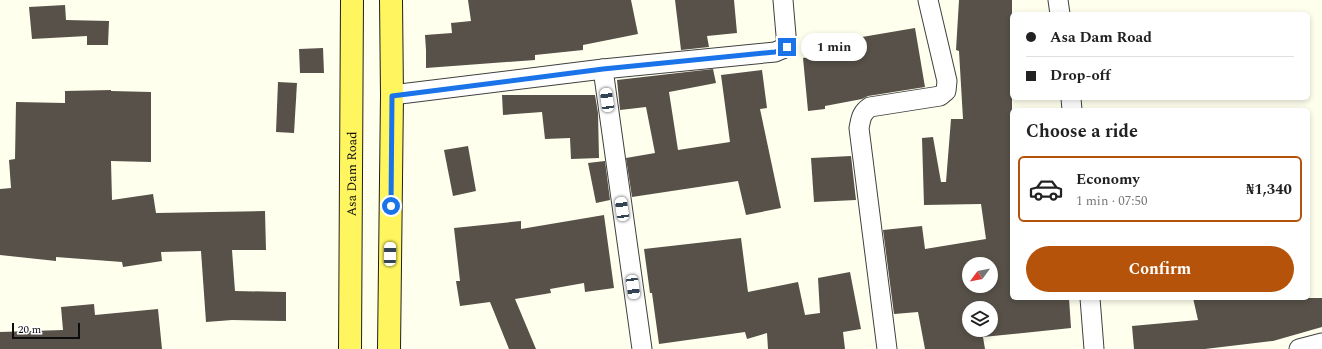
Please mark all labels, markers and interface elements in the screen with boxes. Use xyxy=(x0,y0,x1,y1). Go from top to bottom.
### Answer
text: Asa Dam Road xyxy=(1050,26,1152,49)
callout: 1 min xyxy=(801,33,867,61)
text: 1 min xyxy=(817,37,851,57)
route end xyxy=(778,38,796,56)
text: Drop-off xyxy=(1050,64,1111,87)
car xyxy=(599,87,615,113)
text: Choose a ride xyxy=(1026,118,1138,145)
street label: Asa Dam Road xyxy=(342,131,362,217)
text: Economy xyxy=(1076,168,1140,191)
icon: car xyxy=(1028,171,1064,207)
text: ₦1,340 xyxy=(1246,178,1292,201)
text: 1 min · 07:50 xyxy=(1076,191,1148,211)
car xyxy=(614,196,630,222)
route start xyxy=(382,197,400,215)
car xyxy=(384,242,396,266)
button: Confirm xyxy=(1026,246,1294,292)
north arrow xyxy=(962,257,998,293)
map controls xyxy=(962,257,998,337)
car xyxy=(625,274,641,300)
button: layers xyxy=(962,301,998,337)
scale bar xyxy=(12,321,80,340)
text: 20 m xyxy=(18,321,41,338)

